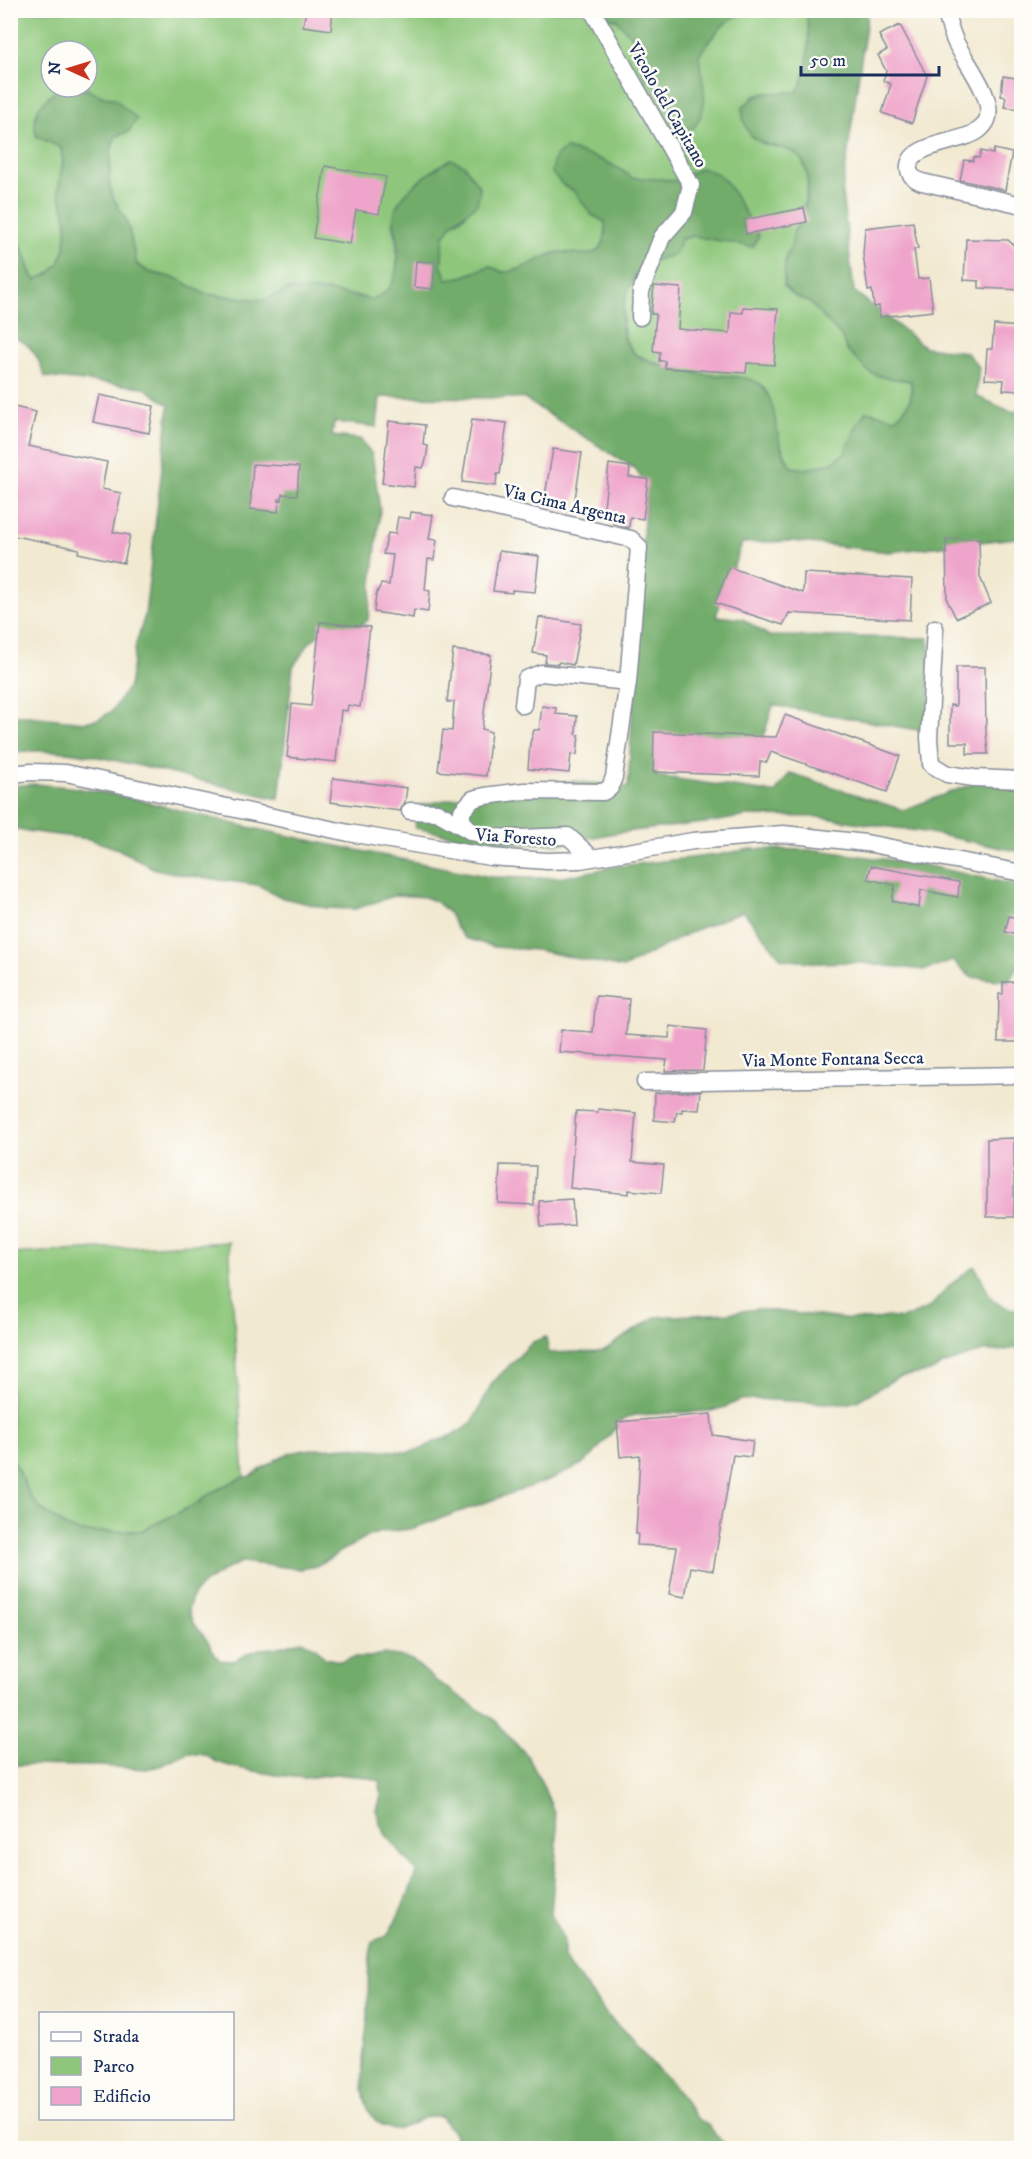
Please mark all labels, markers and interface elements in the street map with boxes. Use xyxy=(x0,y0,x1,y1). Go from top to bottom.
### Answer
street label: Vicolo del Capitano xyxy=(622,38,712,172)
north arrow xyxy=(39,39,99,99)
scale bar xyxy=(801,39,939,77)
text: 50 m xyxy=(810,50,846,72)
text: N xyxy=(45,61,65,75)
street label: Via Cima Argenta xyxy=(500,480,629,530)
street label: Via Foresto xyxy=(474,824,557,852)
street label: Via Monte Fontana Secca xyxy=(741,1047,924,1073)
legend xyxy=(39,2012,234,2120)
text: Strada xyxy=(93,2026,140,2048)
text: Parco xyxy=(93,2056,134,2078)
text: Edificio xyxy=(93,2086,151,2108)

